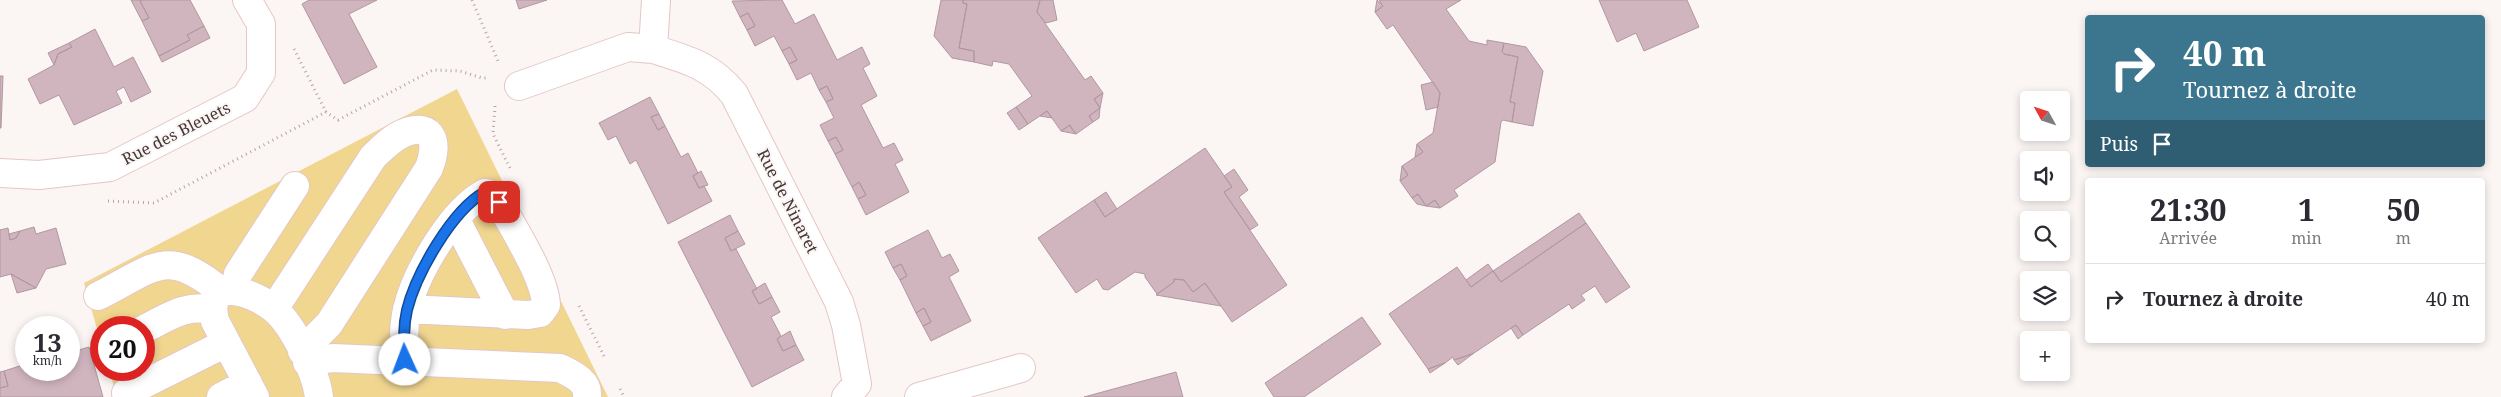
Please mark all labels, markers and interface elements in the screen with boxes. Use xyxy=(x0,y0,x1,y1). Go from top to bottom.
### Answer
text: 40 m xyxy=(2183,29,2266,76)
icon: right xyxy=(2100,35,2165,100)
text: Tournez à droite xyxy=(2183,74,2357,104)
north arrow xyxy=(2020,91,2070,141)
map controls xyxy=(2020,91,2070,381)
street label: Rue des Bleuets xyxy=(118,96,234,170)
icon: arrive xyxy=(2148,130,2176,158)
text: Puis xyxy=(2100,131,2138,157)
street label: Rue de Ninaret xyxy=(752,145,824,257)
button: sound xyxy=(2020,151,2070,201)
pin xyxy=(478,181,520,223)
icon: arrive xyxy=(485,188,513,216)
text: 21:30 xyxy=(2150,189,2227,230)
text: 1 xyxy=(2298,189,2315,230)
text: 50 xyxy=(2386,189,2420,230)
button: search xyxy=(2020,211,2070,261)
text: Arrivée xyxy=(2159,227,2217,249)
text: min xyxy=(2291,227,2322,249)
text: m xyxy=(2396,227,2411,249)
button: layers xyxy=(2020,271,2070,321)
icon: right xyxy=(2100,285,2128,313)
text: Tournez à droite xyxy=(2143,286,2303,312)
text: 40 m xyxy=(2426,286,2470,312)
speed limit sign: 20 xyxy=(90,316,155,381)
text: 13 xyxy=(33,325,62,359)
button: + xyxy=(2020,331,2070,381)
position arrow xyxy=(378,333,430,385)
text: km/h xyxy=(33,352,62,369)

